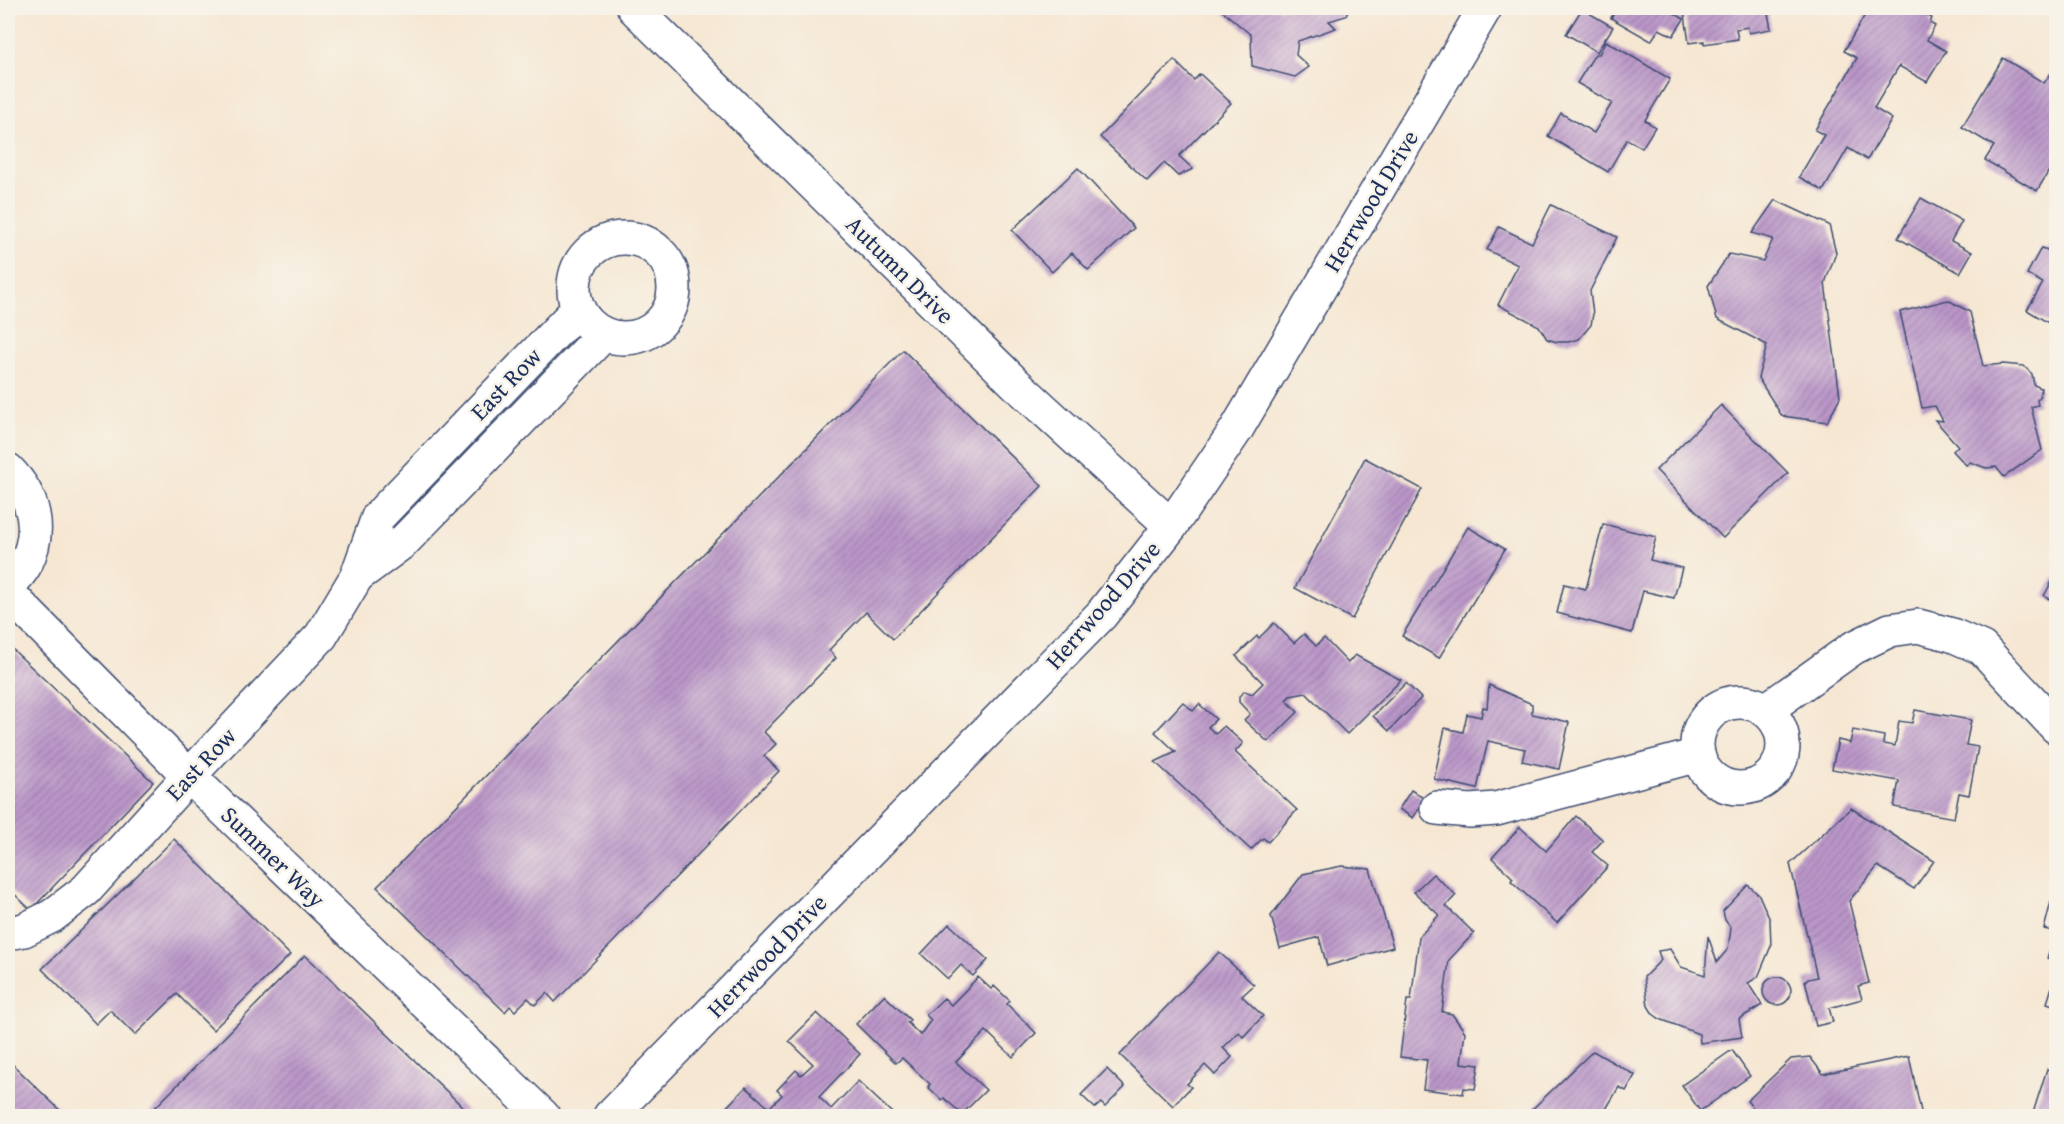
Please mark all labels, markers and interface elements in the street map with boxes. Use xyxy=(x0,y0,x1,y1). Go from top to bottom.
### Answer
street label: Herrwood Drive xyxy=(1314,123,1427,278)
street label: Autumn Drive xyxy=(838,207,963,332)
street label: East Row xyxy=(462,339,549,428)
street label: Herrwood Drive xyxy=(1037,533,1168,677)
street label: East Row xyxy=(157,719,244,808)
street label: Summer Way xyxy=(213,798,333,915)
street label: Herrwood Drive xyxy=(698,886,835,1025)

